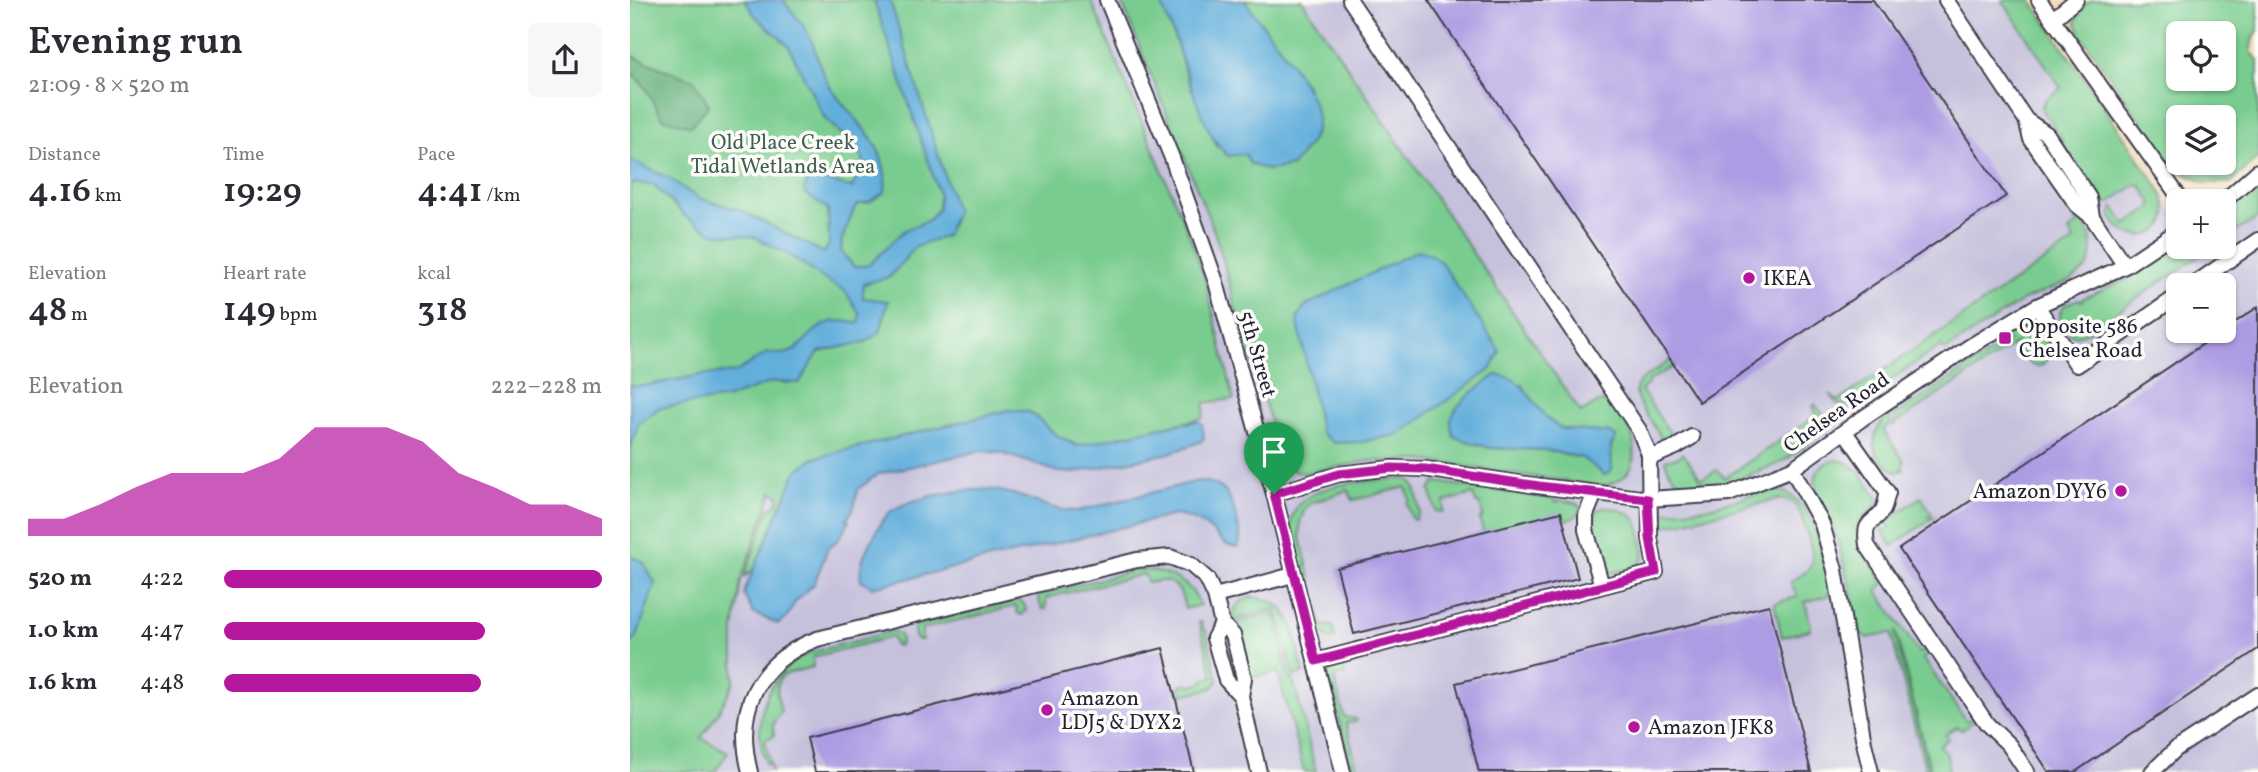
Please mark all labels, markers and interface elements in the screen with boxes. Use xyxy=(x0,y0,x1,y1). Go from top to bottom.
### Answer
text: Evening run xyxy=(28,17,243,70)
map controls xyxy=(2166,21,2236,343)
button: locate xyxy=(2166,21,2236,91)
button: share xyxy=(528,23,602,97)
text: 21:09 · 8 × 520 m xyxy=(28,70,190,102)
button: layers xyxy=(2166,105,2236,175)
park label: Old Place Creek Tidal Wetlands Area xyxy=(691,129,875,182)
text: Distance xyxy=(28,142,101,168)
text: Time xyxy=(223,142,264,168)
text: Pace xyxy=(417,142,455,168)
text: 4.16 xyxy=(28,168,91,216)
text: 19:29 xyxy=(223,168,302,216)
text: 4:41 xyxy=(417,168,483,216)
text: km xyxy=(91,183,122,209)
text: /km xyxy=(483,183,521,209)
button: + xyxy=(2166,189,2236,259)
text: Elevation xyxy=(28,261,107,287)
text: Heart rate xyxy=(223,261,307,287)
text: kcal xyxy=(417,261,451,287)
place label: IKEA xyxy=(1763,265,1812,294)
marker: IKEA xyxy=(1741,270,1757,286)
button: − xyxy=(2166,273,2236,343)
text: 48 xyxy=(28,287,67,335)
text: 149 xyxy=(223,287,276,335)
text: 318 xyxy=(417,287,468,335)
text: m xyxy=(67,302,88,328)
text: bpm xyxy=(276,302,318,328)
street label: 5th Street xyxy=(1230,308,1283,401)
place label: Opposite 586 Chelsea Road xyxy=(2019,313,2142,366)
marker: Opposite 586 Chelsea Road xyxy=(1997,330,2013,346)
street label: Chelsea Road xyxy=(1778,366,1896,461)
text: Elevation xyxy=(28,371,124,403)
text: 222–228 m xyxy=(491,371,602,403)
pin xyxy=(1244,422,1304,494)
icon: arrive xyxy=(1255,433,1293,471)
place label: Amazon DYY6 xyxy=(1973,478,2107,507)
marker: Amazon DYY6 xyxy=(2113,483,2129,499)
text: 520 m xyxy=(28,563,92,595)
text: 4:22 xyxy=(140,563,184,595)
text: 1.0 km xyxy=(28,615,99,647)
text: 4:47 xyxy=(140,615,184,647)
text: 1.6 km xyxy=(28,667,97,699)
text: 4:48 xyxy=(140,667,184,699)
place label: Amazon LDJ5 & DYX2 xyxy=(1061,685,1182,738)
marker: Amazon LDJ5 & DYX2 xyxy=(1039,702,1055,718)
place label: Amazon JFK8 xyxy=(1648,714,1774,743)
marker: Amazon JFK8 xyxy=(1626,719,1642,735)

